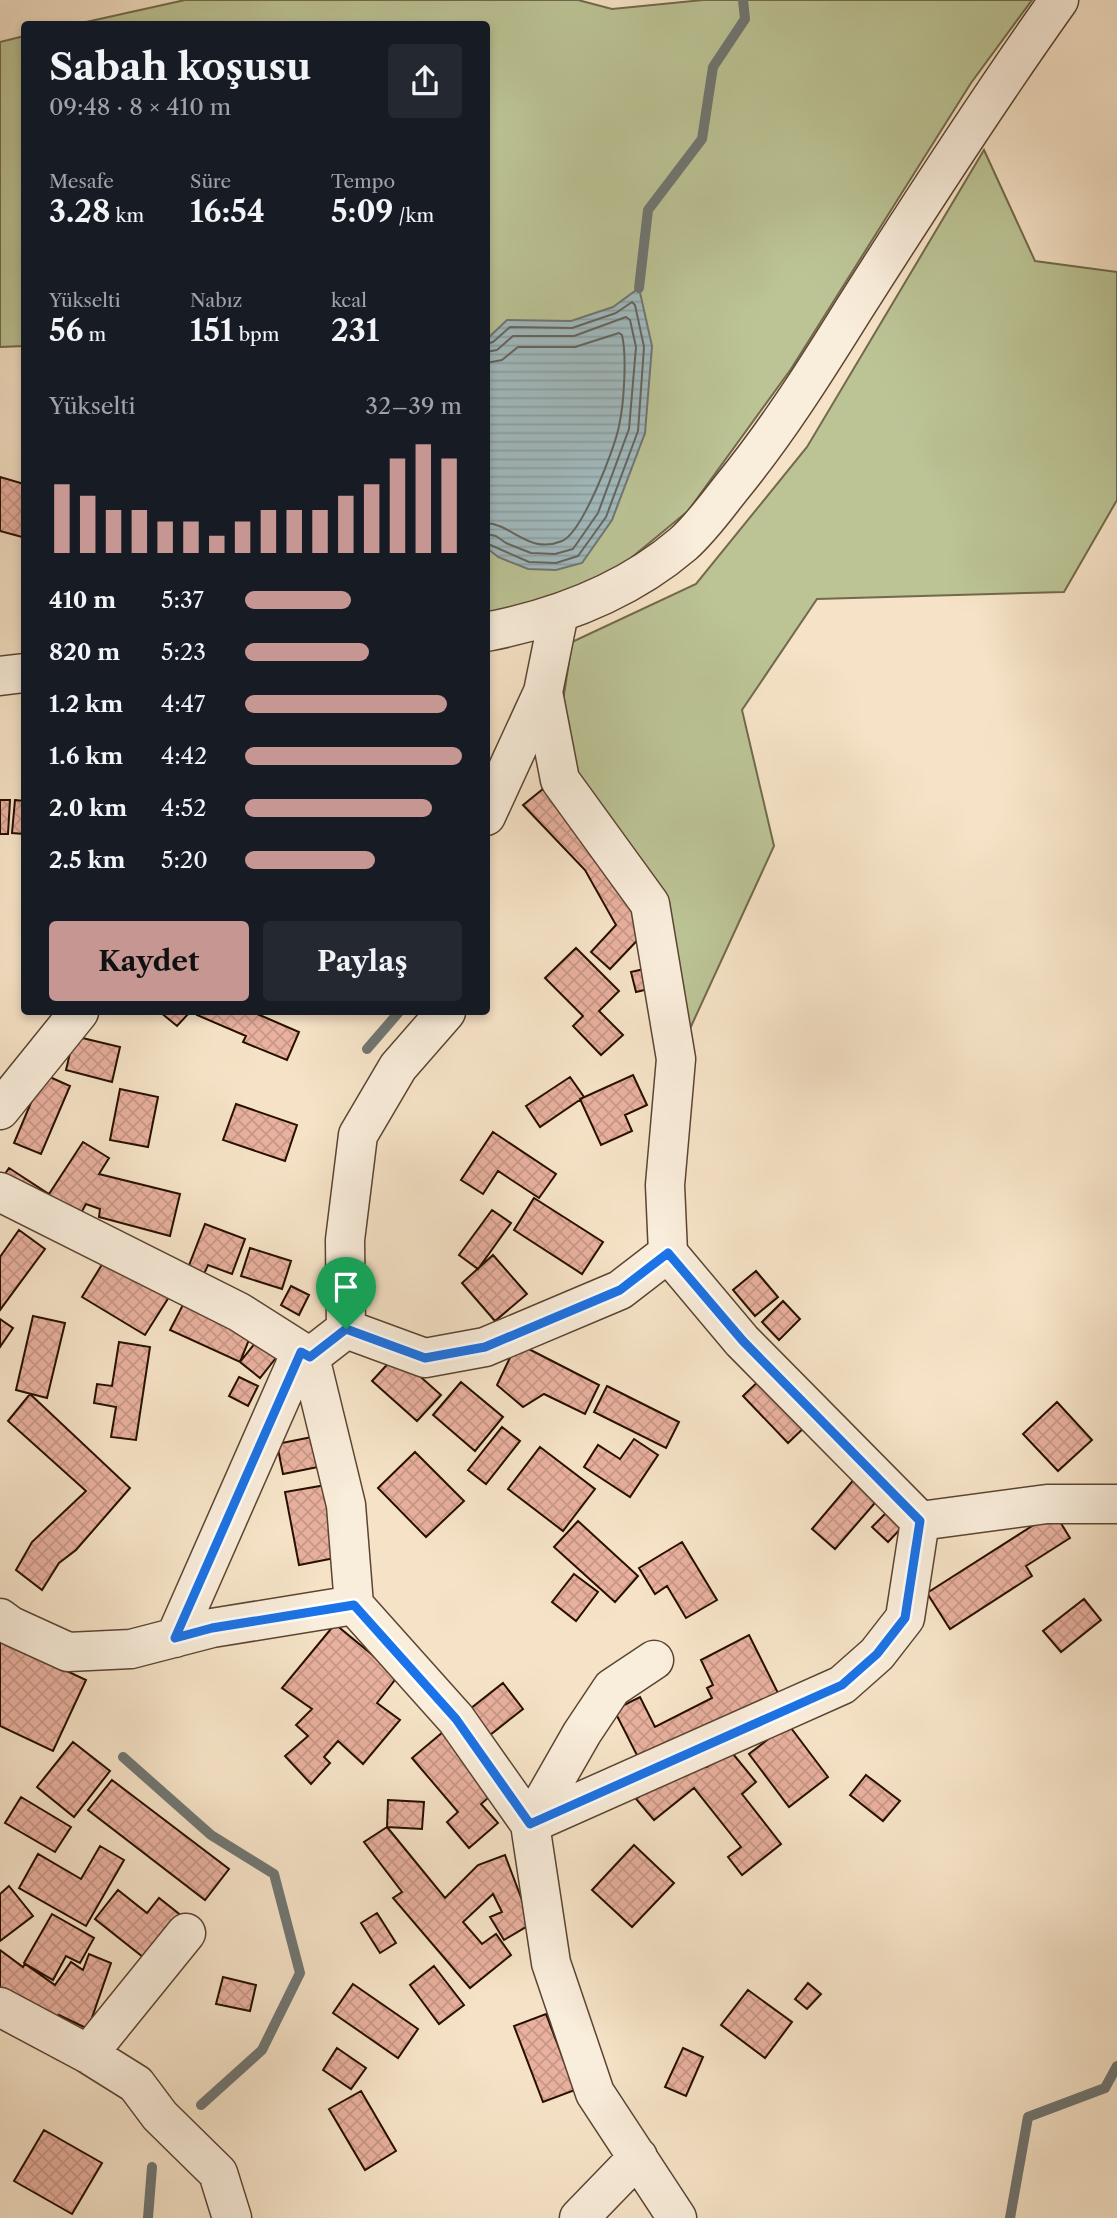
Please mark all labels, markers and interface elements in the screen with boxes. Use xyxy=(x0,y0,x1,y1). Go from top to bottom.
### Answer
text: Sabah koşusu xyxy=(49,43,311,90)
button: share xyxy=(388,44,462,118)
text: 09:48 · 8 × 410 m xyxy=(49,93,231,121)
text: Mesafe xyxy=(49,170,114,193)
text: Süre xyxy=(190,170,231,193)
text: Tempo xyxy=(331,170,395,193)
text: 3.28 xyxy=(49,193,110,230)
text: 16:54 xyxy=(190,193,265,230)
text: 5:09 xyxy=(331,193,393,230)
text: km xyxy=(110,204,144,227)
text: /km xyxy=(393,204,434,227)
text: Yükselti xyxy=(49,289,120,312)
text: Nabız xyxy=(190,289,242,312)
text: kcal xyxy=(331,289,367,312)
text: 56 xyxy=(49,312,84,349)
text: 151 xyxy=(190,312,234,349)
text: 231 xyxy=(331,312,379,349)
text: m xyxy=(84,323,106,346)
text: bpm xyxy=(234,323,280,346)
text: Yükselti xyxy=(49,392,136,420)
text: 32–39 m xyxy=(365,392,462,420)
text: 410 m xyxy=(49,586,116,614)
text: 5:37 xyxy=(161,586,204,614)
text: 820 m xyxy=(49,638,120,666)
text: 5:23 xyxy=(161,638,206,666)
text: 1.2 km xyxy=(49,690,123,718)
text: 4:47 xyxy=(161,690,205,718)
text: 1.6 km xyxy=(49,742,123,770)
text: 4:42 xyxy=(161,742,207,770)
text: 2.0 km xyxy=(49,794,127,822)
text: 4:52 xyxy=(161,794,206,822)
text: 2.5 km xyxy=(49,846,125,874)
text: 5:20 xyxy=(161,846,208,874)
button: Kaydet xyxy=(49,921,249,1001)
button: Paylaş xyxy=(263,921,462,1001)
pin xyxy=(316,1257,376,1329)
icon: arrive xyxy=(327,1268,365,1306)

